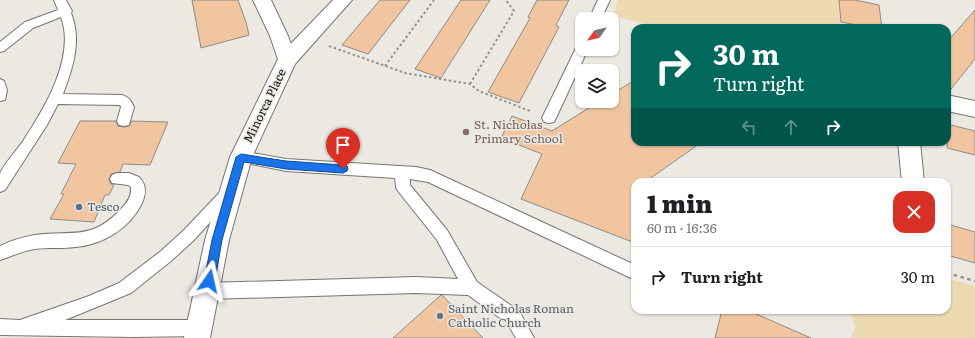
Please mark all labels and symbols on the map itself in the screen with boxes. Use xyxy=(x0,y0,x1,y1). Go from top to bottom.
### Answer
north arrow xyxy=(575,12,619,56)
street label: Minorca Place xyxy=(238,65,290,146)
place label: St. Nicholas Primary School xyxy=(474,115,563,147)
marker: St. Nicholas Primary School xyxy=(461,127,471,137)
pin xyxy=(326,128,360,169)
place label: Tesco xyxy=(87,197,119,215)
marker: Tesco xyxy=(74,202,84,212)
position arrow xyxy=(188,260,230,302)
place label: Saint Nicholas Roman Catholic Church xyxy=(448,299,574,331)
marker: Saint Nicholas Roman Catholic Church xyxy=(435,311,445,321)

